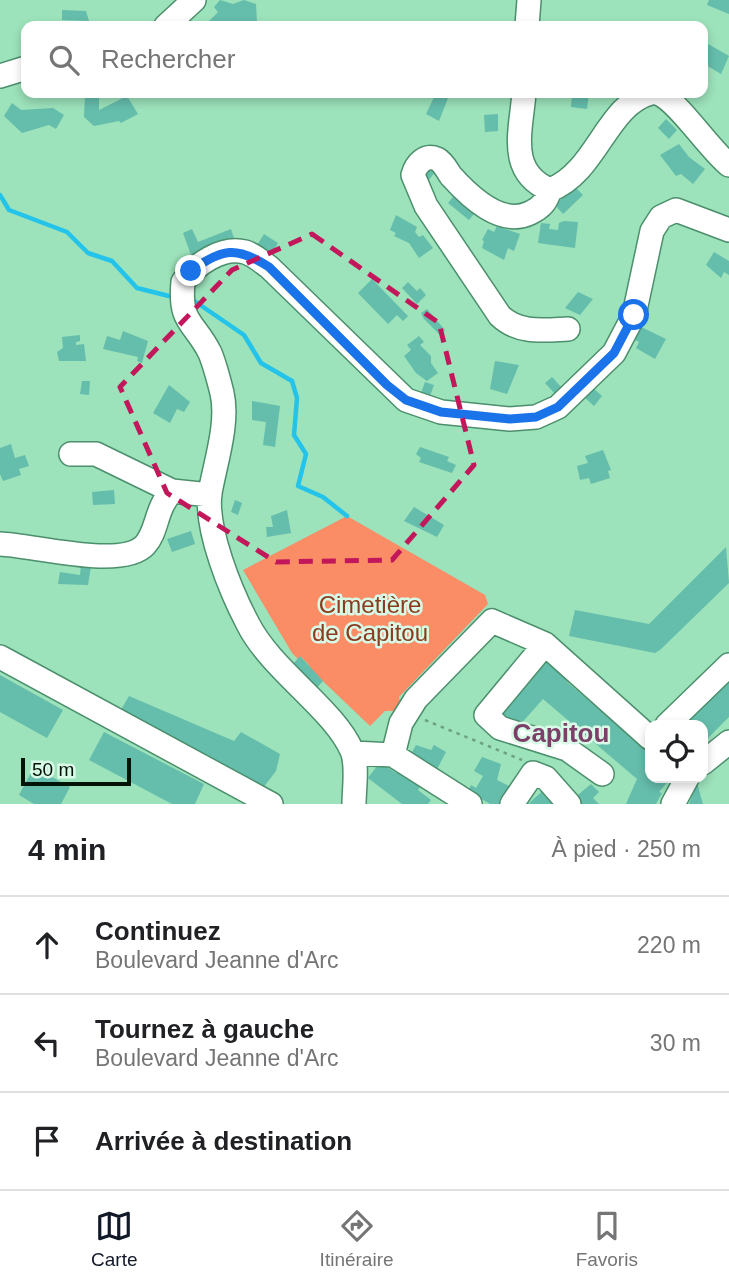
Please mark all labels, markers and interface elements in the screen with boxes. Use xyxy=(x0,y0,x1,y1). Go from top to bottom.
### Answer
search box xyxy=(21,21,708,98)
icon: search xyxy=(45,41,83,79)
text: Rechercher xyxy=(101,44,235,74)
route end xyxy=(175,255,206,286)
route start xyxy=(618,299,649,330)
park label: Cimetière de Capitou xyxy=(312,591,428,646)
district label: Capitou xyxy=(513,718,609,748)
map controls xyxy=(645,720,708,783)
button: locate xyxy=(645,720,708,783)
scale bar xyxy=(21,755,131,787)
text: 50 m xyxy=(32,759,74,780)
text: 4 min xyxy=(28,833,106,866)
text: À pied · 250 m xyxy=(551,836,701,862)
text: Continuez xyxy=(95,916,221,946)
icon: ahead xyxy=(28,926,66,964)
text: 220 m xyxy=(637,932,701,958)
text: Boulevard Jeanne d'Arc xyxy=(95,947,339,973)
text: Tournez à gauche xyxy=(95,1014,314,1044)
icon: left xyxy=(28,1024,66,1062)
text: 30 m xyxy=(650,1030,701,1056)
text: Boulevard Jeanne d'Arc xyxy=(95,1045,339,1071)
icon: arrive xyxy=(28,1122,66,1160)
text: Arrivée à destination xyxy=(95,1126,352,1156)
tab: Carte xyxy=(91,1207,138,1271)
tab: Itinéraire xyxy=(320,1207,394,1271)
tab: Favoris xyxy=(576,1207,638,1271)

